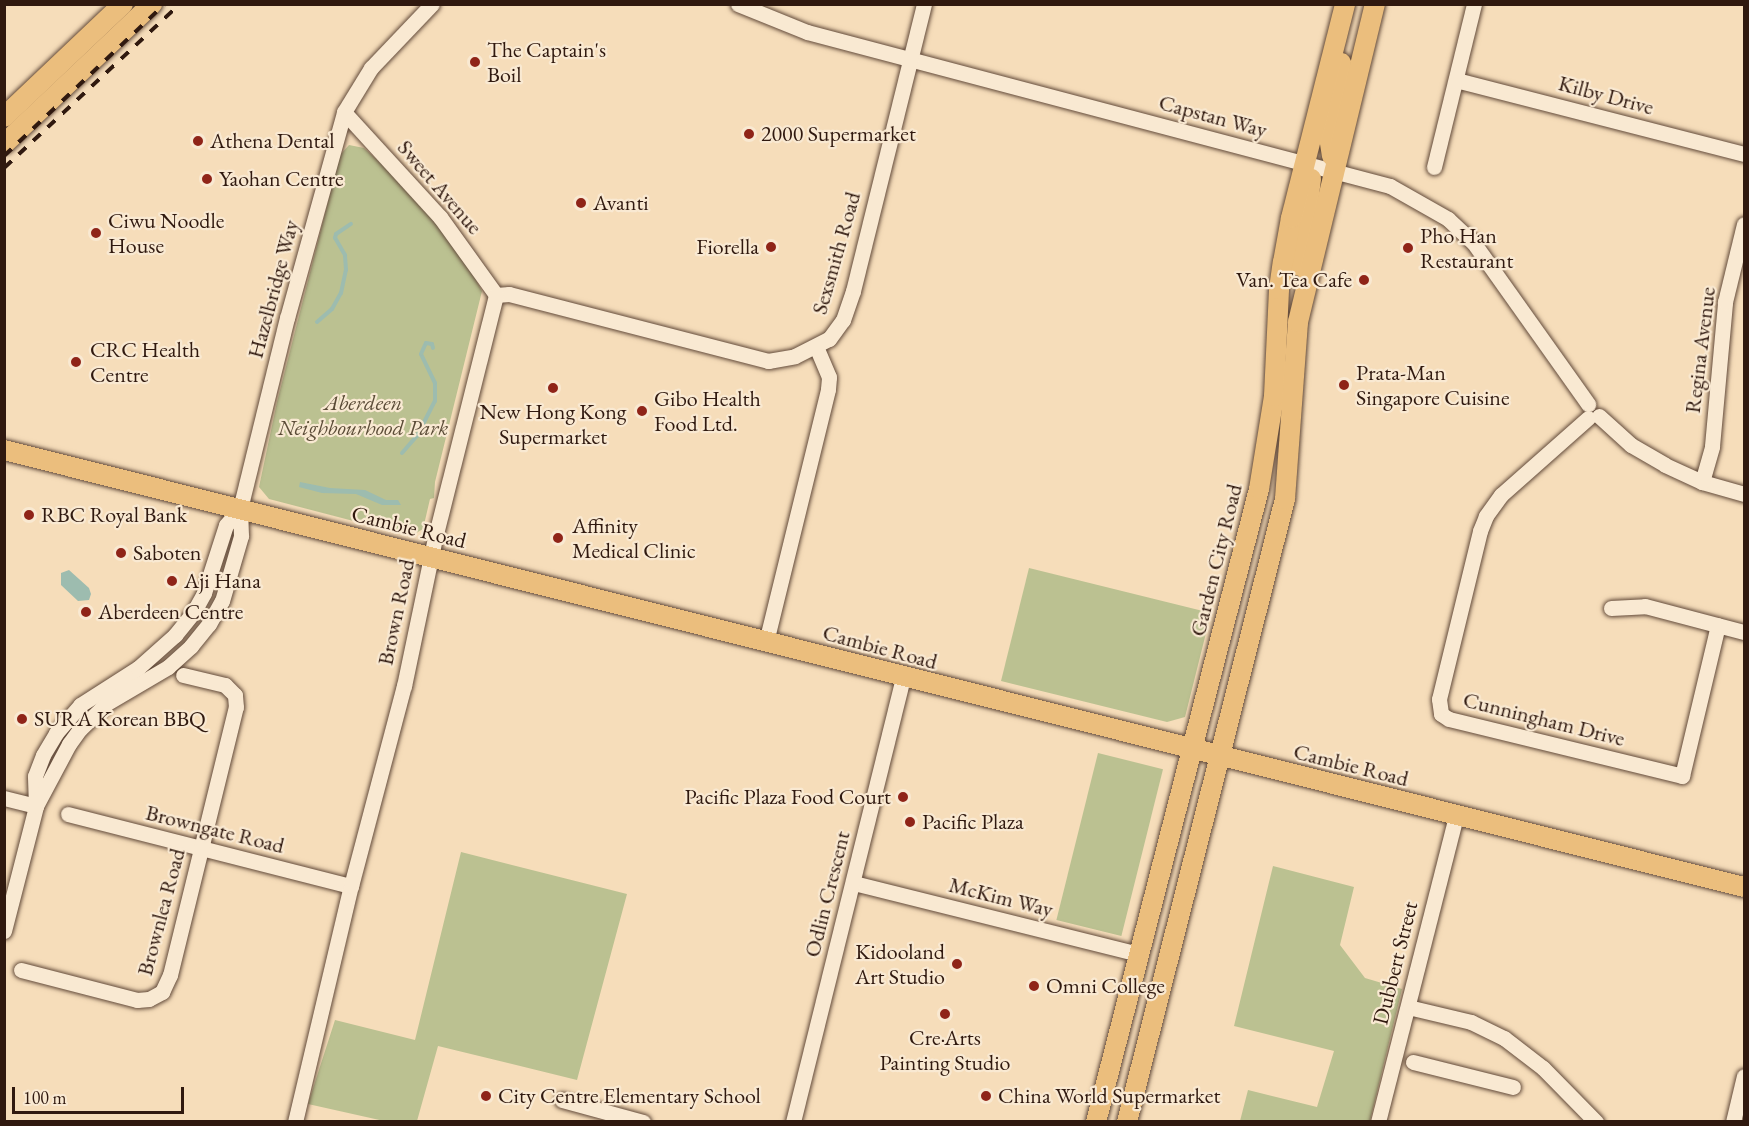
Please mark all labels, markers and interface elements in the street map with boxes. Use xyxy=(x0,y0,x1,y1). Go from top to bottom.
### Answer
place label: The Captain's Boil xyxy=(487,36,606,88)
marker: The Captain's Boil xyxy=(468,55,482,69)
street label: Kilby Drive xyxy=(1556,70,1656,120)
street label: Capstan Way xyxy=(1156,89,1270,143)
place label: 2000 Supermarket xyxy=(761,121,916,147)
marker: 2000 Supermarket xyxy=(742,127,756,141)
place label: Athena Dental xyxy=(210,128,335,154)
marker: Athena Dental xyxy=(191,134,205,148)
street label: Sweet Avenue xyxy=(392,135,488,239)
place label: Yaohan Centre xyxy=(219,166,344,192)
marker: Yaohan Centre xyxy=(200,172,214,186)
street label: Sexsmith Road xyxy=(806,189,866,317)
place label: Avanti xyxy=(593,190,649,216)
marker: Avanti xyxy=(574,196,588,210)
place label: Ciwu Noodle House xyxy=(108,207,224,258)
street label: Hazelbridge Way xyxy=(242,217,304,361)
place label: Pho Han Restaurant xyxy=(1420,222,1513,274)
marker: Ciwu Noodle House xyxy=(89,226,103,240)
place label: Fiorella xyxy=(696,234,759,260)
marker: Fiorella xyxy=(764,240,778,254)
marker: Pho Han Restaurant xyxy=(1401,241,1415,255)
place label: Van. Tea Cafe xyxy=(1236,267,1352,293)
marker: Van. Tea Cafe xyxy=(1357,273,1371,287)
street label: Regina Avenue xyxy=(1679,285,1721,415)
place label: CRC Health Centre xyxy=(90,336,200,388)
marker: CRC Health Centre xyxy=(67,353,85,371)
place label: Prata-Man Singapore Cuisine xyxy=(1356,359,1510,410)
marker: Prata-Man Singapore Cuisine xyxy=(1337,378,1351,392)
marker: New Hong Kong Supermarket xyxy=(546,381,560,395)
place label: Gibo Health Food Ltd. xyxy=(654,385,761,436)
park label: Aberdeen Neighbourhood Park xyxy=(278,389,448,440)
place label: New Hong Kong Supermarket xyxy=(480,398,626,450)
marker: Gibo Health Food Ltd. xyxy=(635,404,649,418)
street label: Garden City Road xyxy=(1184,481,1248,639)
street label: Cambie Road xyxy=(349,500,469,554)
place label: RBC Royal Bank xyxy=(41,502,187,528)
marker: RBC Royal Bank xyxy=(22,508,36,522)
place label: Affinity Medical Clinic xyxy=(572,512,696,564)
marker: Affinity Medical Clinic xyxy=(549,529,567,547)
place label: Saboten xyxy=(133,540,201,566)
marker: Saboten xyxy=(114,546,128,560)
street label: Brown Road xyxy=(372,556,420,668)
place label: Aji Hana xyxy=(184,568,261,594)
marker: Aji Hana xyxy=(165,574,179,588)
place label: Aberdeen Centre xyxy=(98,599,243,625)
marker: Aberdeen Centre xyxy=(79,605,93,619)
street label: Cambie Road xyxy=(820,619,940,675)
street label: Cunningham Drive xyxy=(1460,686,1628,752)
place label: SURA Korean BBQ xyxy=(34,706,206,732)
marker: SURA Korean BBQ xyxy=(15,712,29,726)
street label: Cambie Road xyxy=(1291,738,1411,792)
place label: Pacific Plaza Food Court xyxy=(685,784,891,810)
marker: Pacific Plaza Food Court xyxy=(896,790,910,804)
street label: Browngate Road xyxy=(143,799,287,859)
place label: Pacific Plaza xyxy=(922,809,1024,835)
marker: Pacific Plaza xyxy=(903,815,917,829)
street label: Odlin Crescent xyxy=(799,828,855,960)
street label: Brownlea Road xyxy=(131,846,191,978)
street label: McKim Way xyxy=(946,871,1056,923)
street label: Dubbert Street xyxy=(1367,898,1423,1028)
place label: Kidooland Art Studio xyxy=(855,938,945,990)
marker: Kidooland Art Studio xyxy=(950,957,964,971)
place label: Omni College xyxy=(1046,973,1165,999)
marker: Omni College xyxy=(1027,979,1041,993)
marker: Cre·Arts Painting Studio xyxy=(938,1007,952,1021)
place label: Cre·Arts Painting Studio xyxy=(880,1024,1010,1076)
scale bar xyxy=(15,1075,188,1113)
place label: City Centre Elementary School xyxy=(498,1083,761,1109)
place label: China World Supermarket xyxy=(998,1083,1220,1109)
text: 100 m xyxy=(23,1086,67,1109)
marker: City Centre Elementary School xyxy=(479,1089,493,1103)
marker: China World Supermarket xyxy=(979,1089,993,1103)

